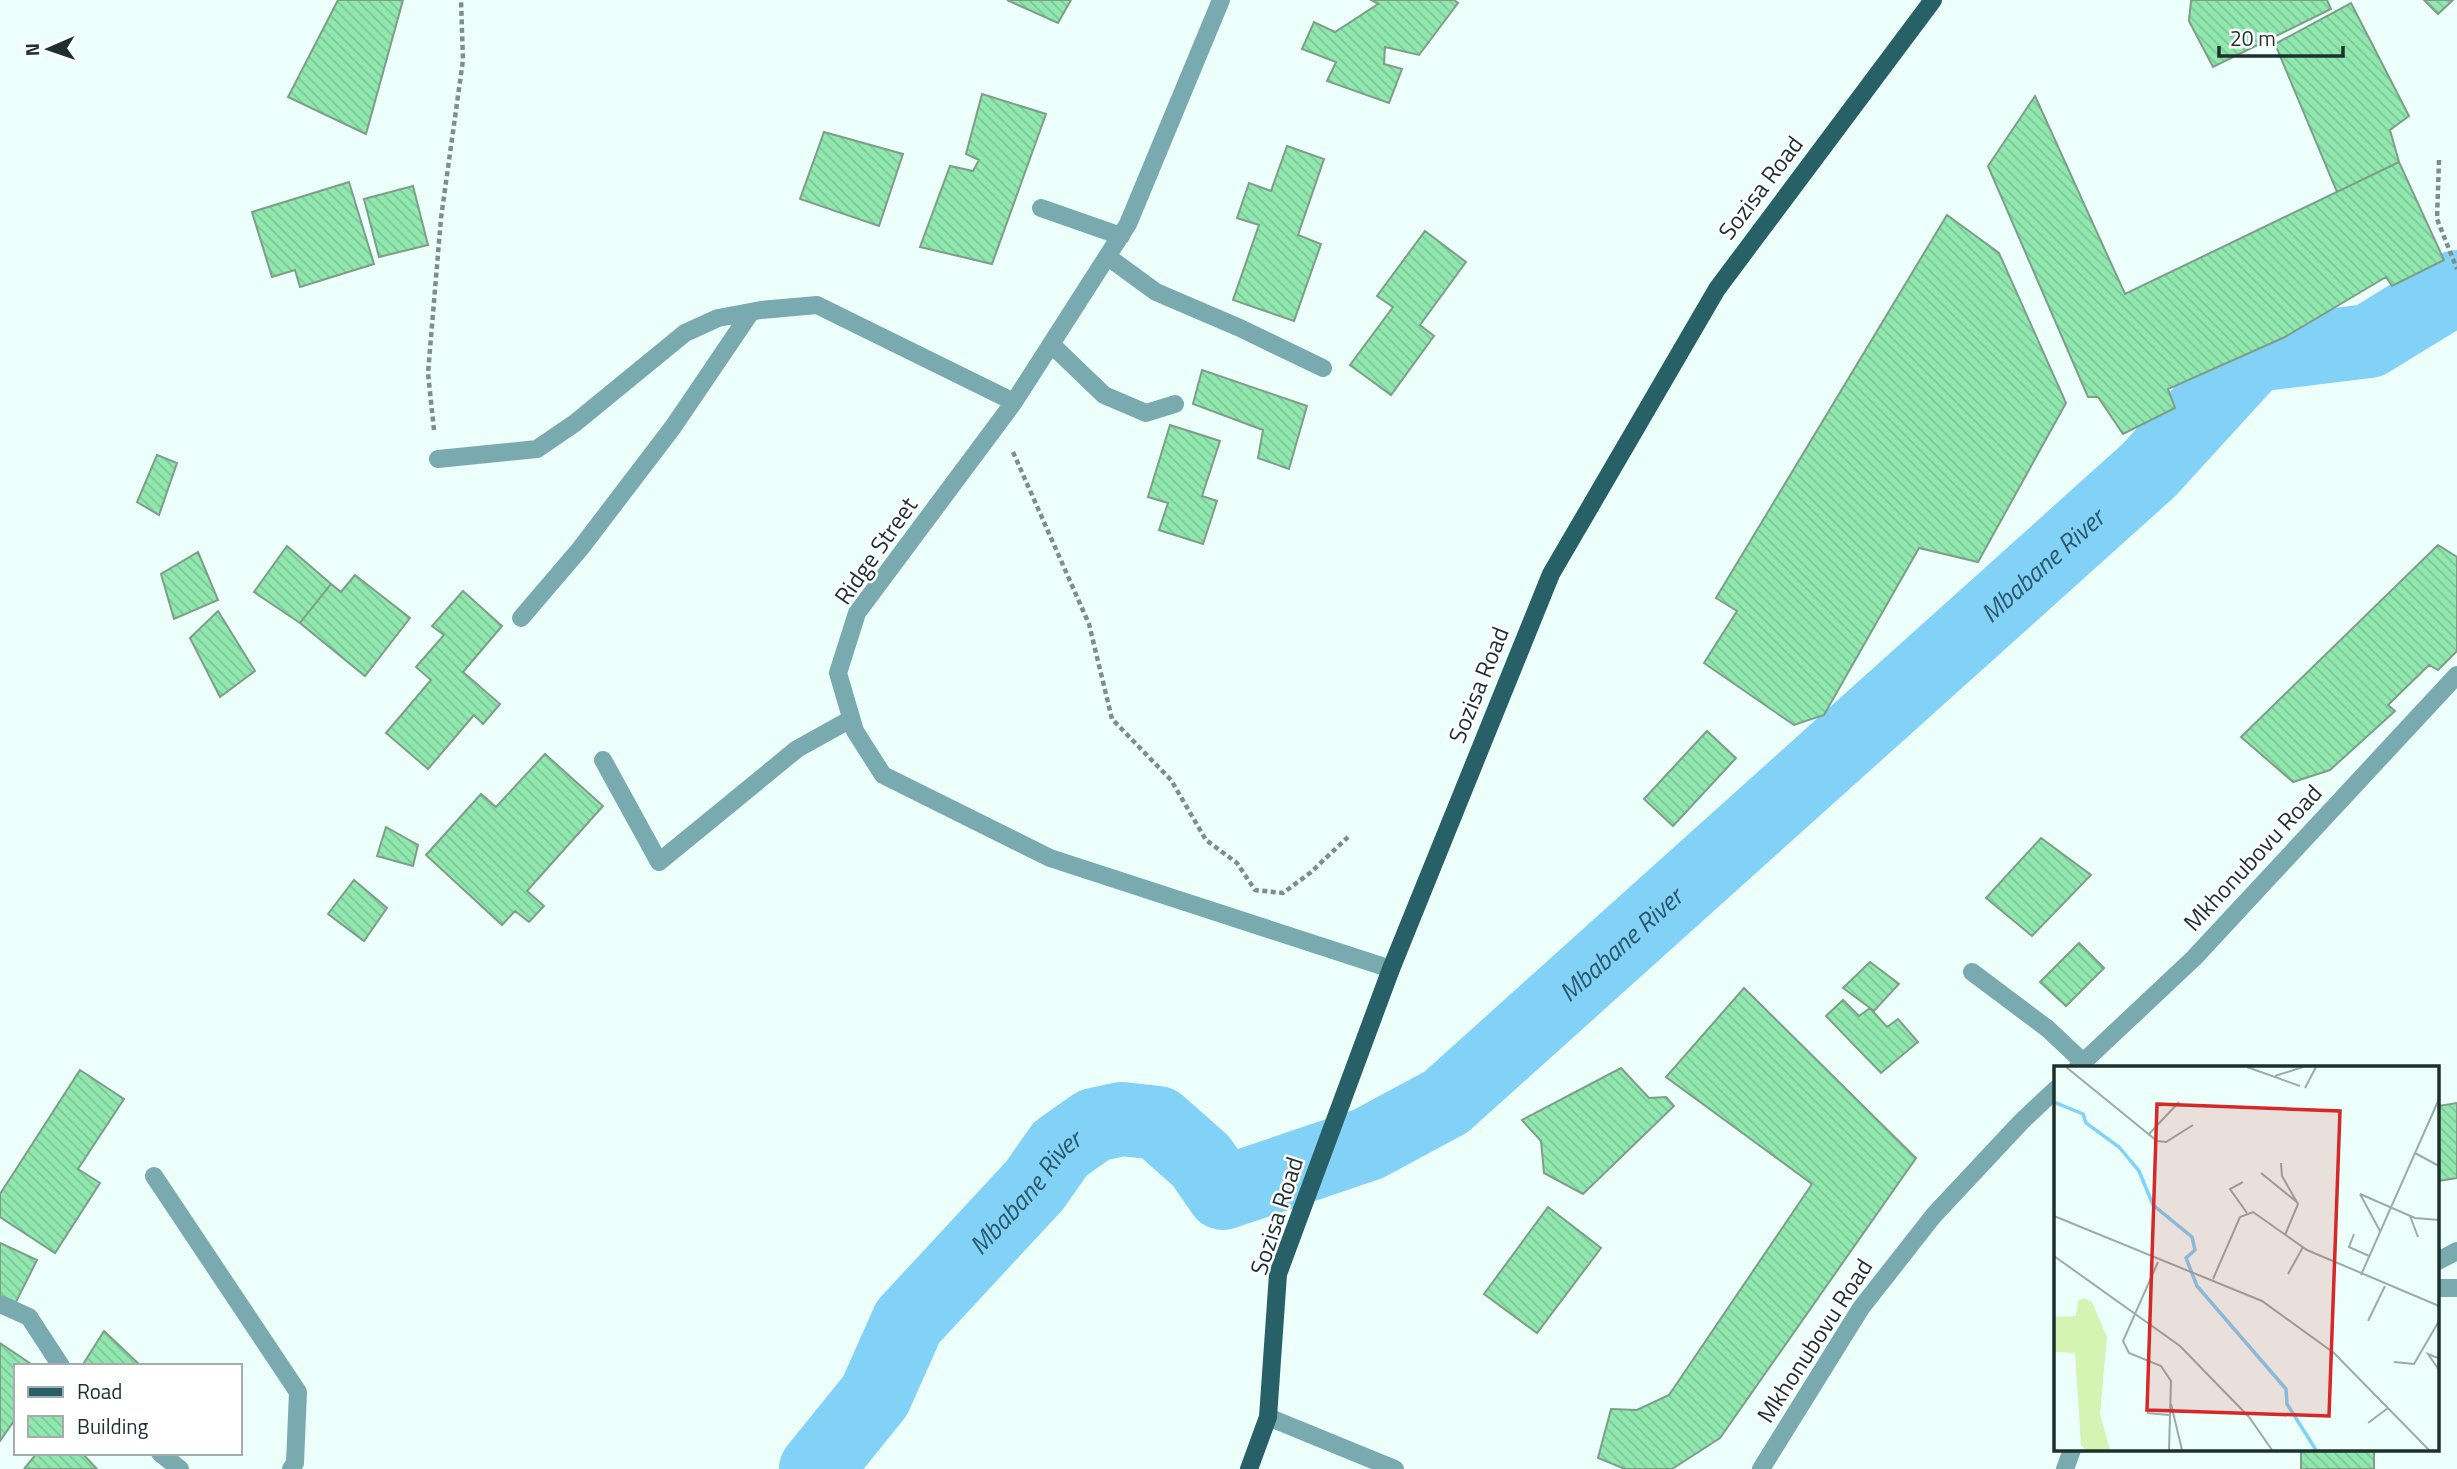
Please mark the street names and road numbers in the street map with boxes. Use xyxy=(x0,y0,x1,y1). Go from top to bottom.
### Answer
street label: Sozisa Road xyxy=(1709,128,1811,247)
street label: Ridge Street xyxy=(825,489,926,612)
street label: Sozisa Road xyxy=(1438,621,1518,748)
street label: Mkhonubovu Road xyxy=(2174,776,2330,939)
street label: Sozisa Road xyxy=(1240,1152,1312,1279)
street label: Mkhonubovu Road xyxy=(1747,1251,1881,1430)

